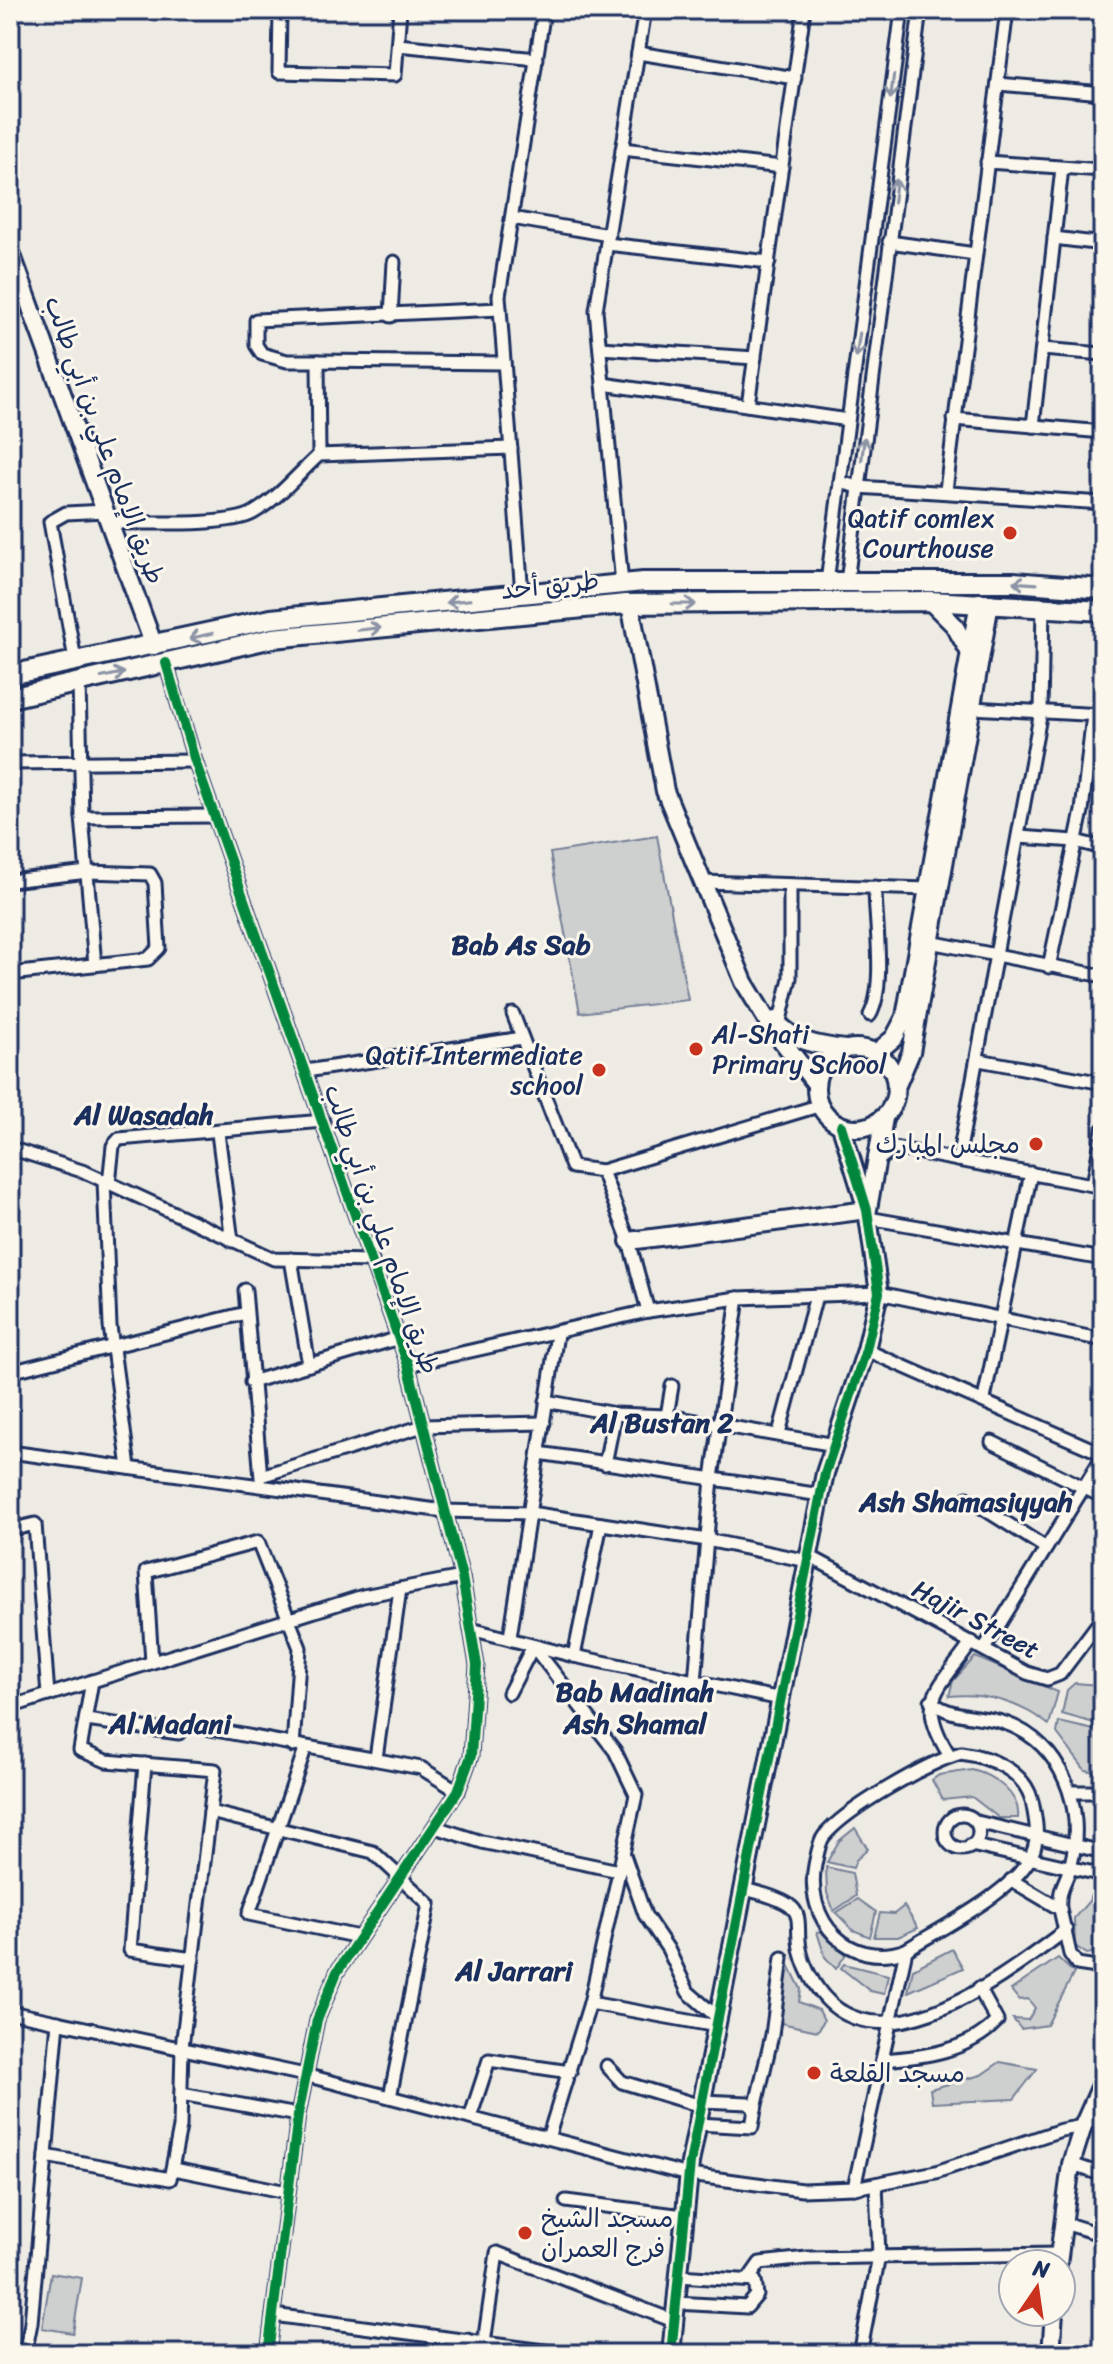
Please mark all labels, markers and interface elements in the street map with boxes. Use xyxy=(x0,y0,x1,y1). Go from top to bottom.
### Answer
one-way arrow xyxy=(884,74,899,99)
one-way arrow xyxy=(888,178,903,205)
street label: طريق الإمام علي بن أبي طالب xyxy=(31,289,179,591)
one-way arrow xyxy=(850,332,865,357)
one-way arrow xyxy=(856,437,871,462)
place label: Qatif comlex Courthouse xyxy=(848,495,995,571)
marker: Qatif comlex Courthouse xyxy=(1001,524,1019,542)
street label: طريق أحد xyxy=(498,557,602,613)
one-way arrow xyxy=(1012,575,1039,590)
one-way arrow xyxy=(445,594,472,609)
one-way arrow xyxy=(670,596,697,611)
one-way arrow xyxy=(355,622,382,637)
one-way arrow xyxy=(189,629,214,644)
one-way arrow xyxy=(100,667,126,682)
district label: Bab As Sab xyxy=(451,920,591,969)
place label: Al-Shati Primary School xyxy=(711,1011,887,1087)
place label: Qatif Intermediate school xyxy=(366,1032,584,1108)
marker: Al-Shati Primary School xyxy=(687,1040,705,1058)
marker: Qatif Intermediate school xyxy=(590,1061,608,1079)
street label: طريق الإمام علي بن أبي طالب xyxy=(311,1078,453,1380)
district label: Al Wasadah xyxy=(73,1090,214,1139)
place label: مجلس المبارك xyxy=(875,1121,1020,1167)
marker: مجلس المبارك xyxy=(1027,1135,1045,1153)
district label: Al Bustan 2 xyxy=(589,1398,734,1447)
district label: Ash Shamasiyyah xyxy=(858,1477,1073,1526)
street label: Hajir Street xyxy=(904,1566,1048,1672)
district label: Bab Madinah Ash Shamal xyxy=(556,1667,715,1748)
district label: Al Madani xyxy=(108,1699,232,1748)
district label: Al Jarrari xyxy=(454,1946,574,1995)
place label: مسجد القلعة xyxy=(830,2050,965,2096)
marker: مسجد القلعة xyxy=(805,2064,823,2082)
place label: مسجد الشيخ فرج العمران xyxy=(541,2195,674,2271)
marker: مسجد الشيخ فرج العمران xyxy=(516,2224,534,2242)
north arrow xyxy=(997,2248,1077,2328)
text: N xyxy=(1029,2248,1054,2290)

